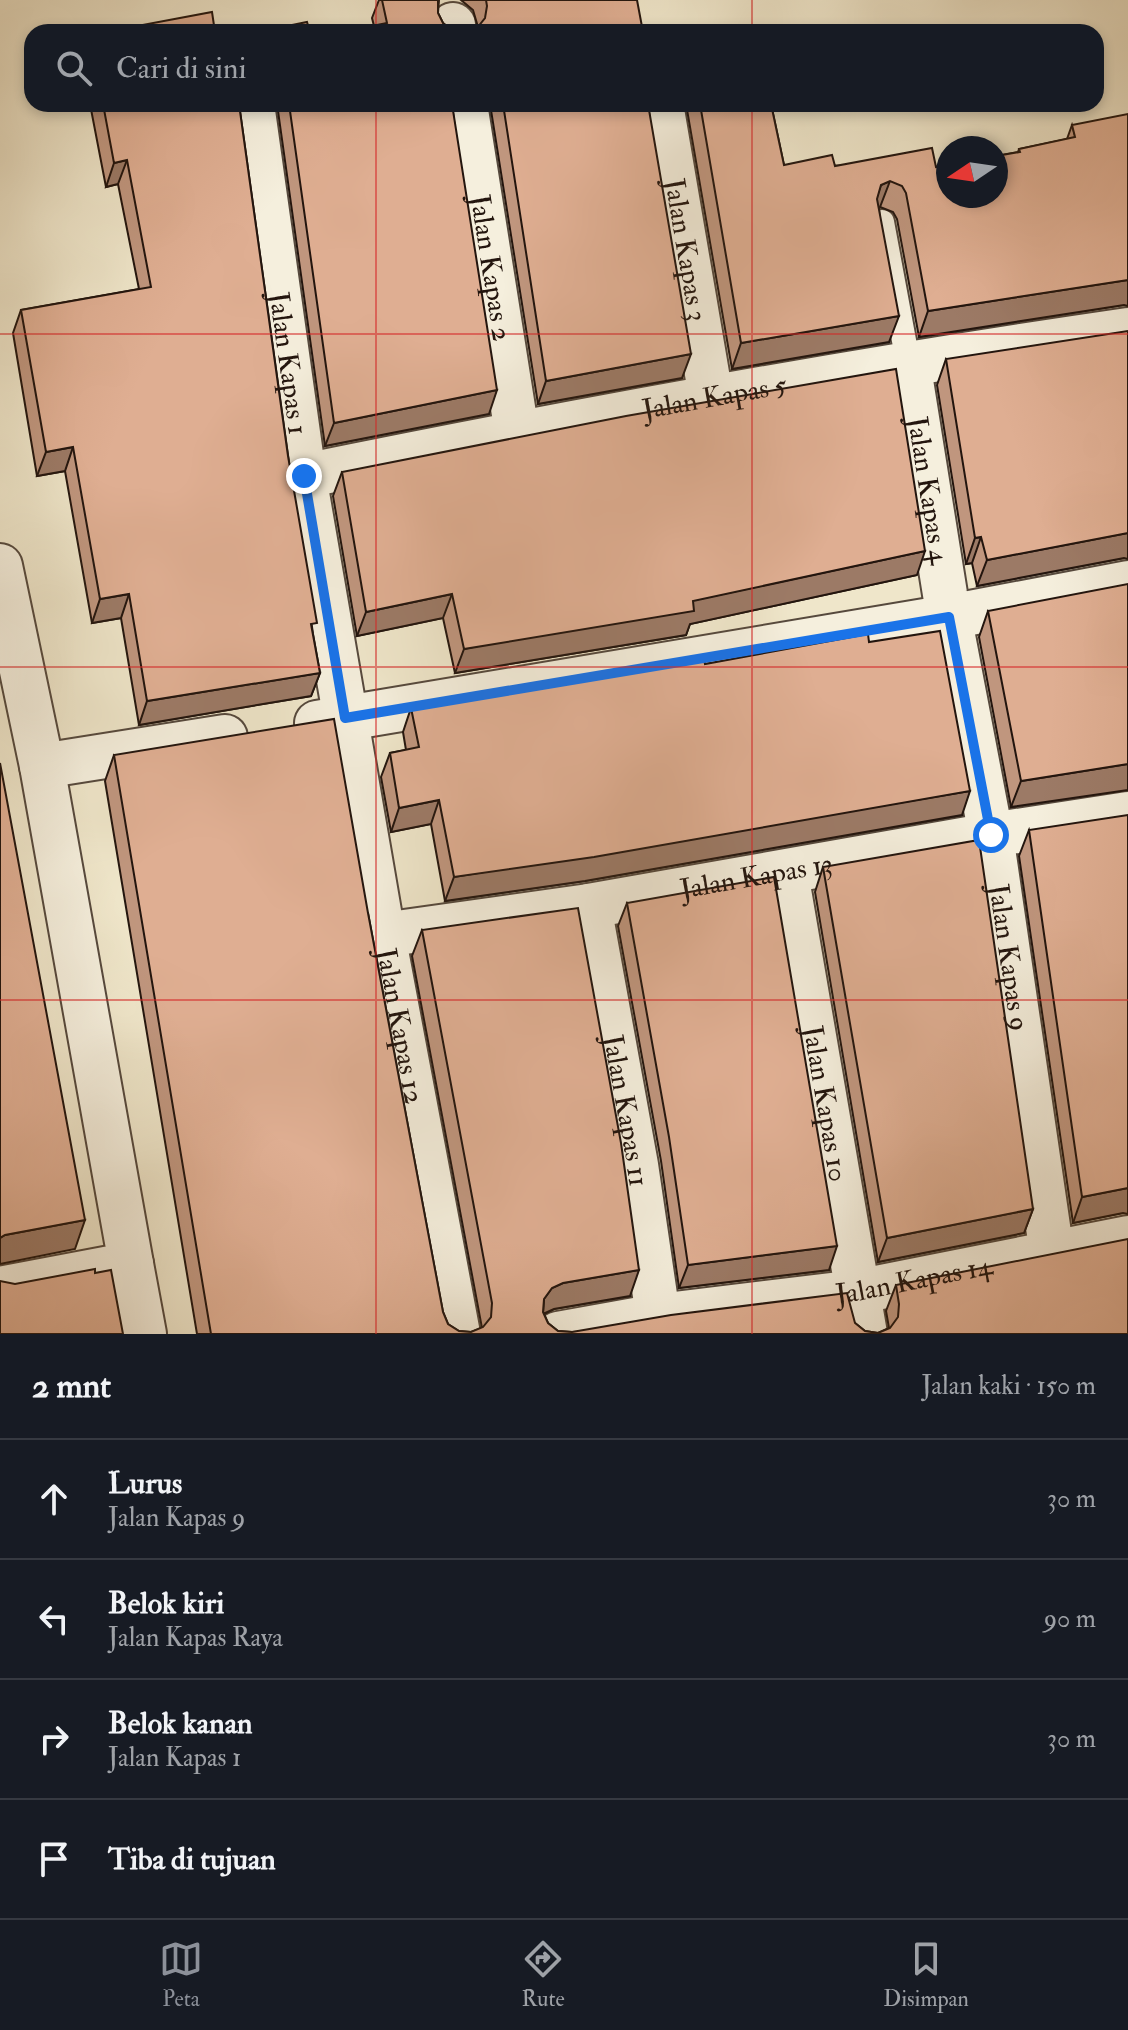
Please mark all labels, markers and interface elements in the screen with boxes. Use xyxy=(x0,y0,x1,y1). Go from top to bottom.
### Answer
search box xyxy=(24,24,1104,112)
icon: search xyxy=(52,46,96,90)
text: Cari di sini xyxy=(116,50,246,87)
north arrow xyxy=(936,136,1008,208)
street label: Jalan Kapas 3 xyxy=(656,175,715,324)
street label: Jalan Kapas 2 xyxy=(462,191,520,344)
street label: Jalan Kapas 1 xyxy=(261,289,316,437)
street label: Jalan Kapas 5 xyxy=(639,367,790,428)
street label: Jalan Kapas 4 xyxy=(899,413,958,568)
route end xyxy=(286,458,322,494)
route start xyxy=(973,817,1009,853)
street label: Jalan Kapas 13 xyxy=(676,846,835,907)
street label: Jalan Kapas 9 xyxy=(981,881,1037,1033)
street label: Jalan Kapas 12 xyxy=(368,944,432,1107)
street label: Jalan Kapas 10 xyxy=(795,1022,856,1184)
street label: Jalan Kapas 11 xyxy=(595,1031,656,1189)
street label: Jalan Kapas 14 xyxy=(833,1248,997,1312)
text: 2 mnt xyxy=(32,1365,111,1408)
text: Jalan kaki · 150 m xyxy=(921,1370,1096,1402)
text: Lurus xyxy=(108,1465,182,1502)
icon: ahead xyxy=(32,1477,76,1521)
text: 30 m xyxy=(1047,1483,1096,1515)
text: Jalan Kapas 9 xyxy=(108,1502,245,1534)
text: Belok kiri xyxy=(108,1585,224,1622)
icon: left xyxy=(32,1597,76,1641)
text: 90 m xyxy=(1044,1603,1096,1635)
text: Jalan Kapas Raya xyxy=(108,1622,283,1654)
text: Belok kanan xyxy=(108,1705,252,1742)
icon: right xyxy=(32,1717,76,1761)
text: 30 m xyxy=(1047,1723,1096,1755)
text: Jalan Kapas 1 xyxy=(108,1742,241,1774)
icon: arrive xyxy=(32,1837,76,1881)
text: Tiba di tujuan xyxy=(108,1841,276,1878)
tab: Peta xyxy=(159,1937,203,2013)
tab: Rute xyxy=(521,1937,565,2013)
tab: Disimpan xyxy=(883,1937,969,2013)

